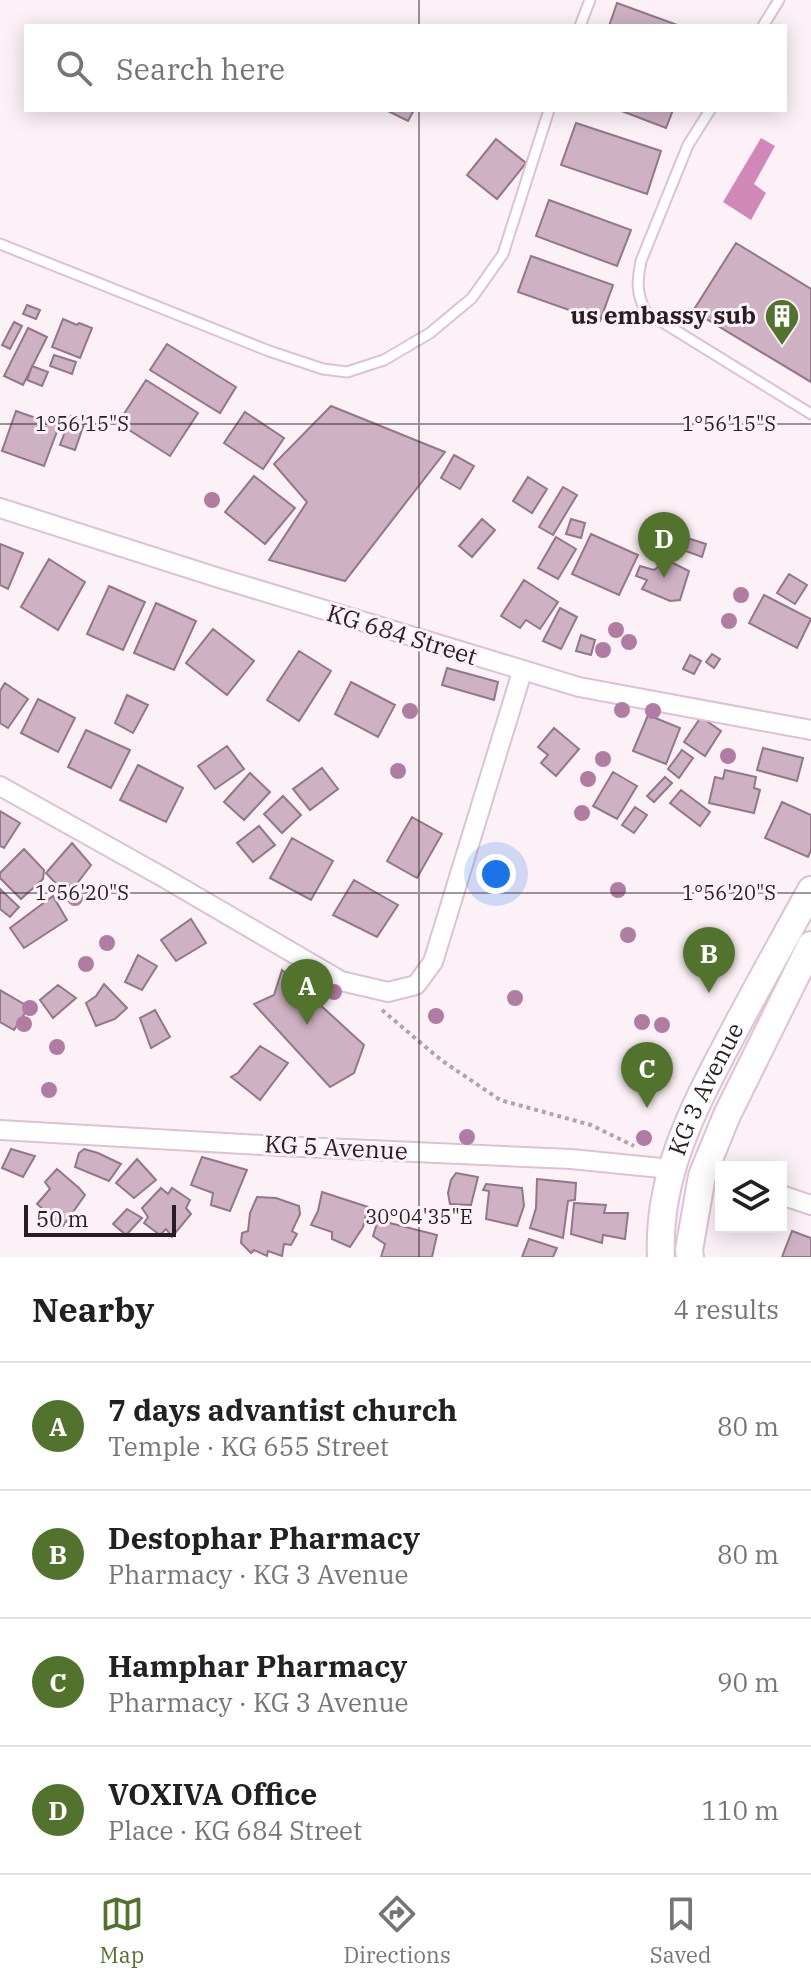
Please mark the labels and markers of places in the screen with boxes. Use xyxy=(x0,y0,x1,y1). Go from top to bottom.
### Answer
building icon: us embassy sub xyxy=(763,297,801,347)
place label: us embassy sub xyxy=(571,299,756,331)
pin: D xyxy=(638,512,690,578)
pin: B xyxy=(683,927,735,993)
pin: A xyxy=(281,959,333,1025)
pin: C xyxy=(621,1042,673,1108)

